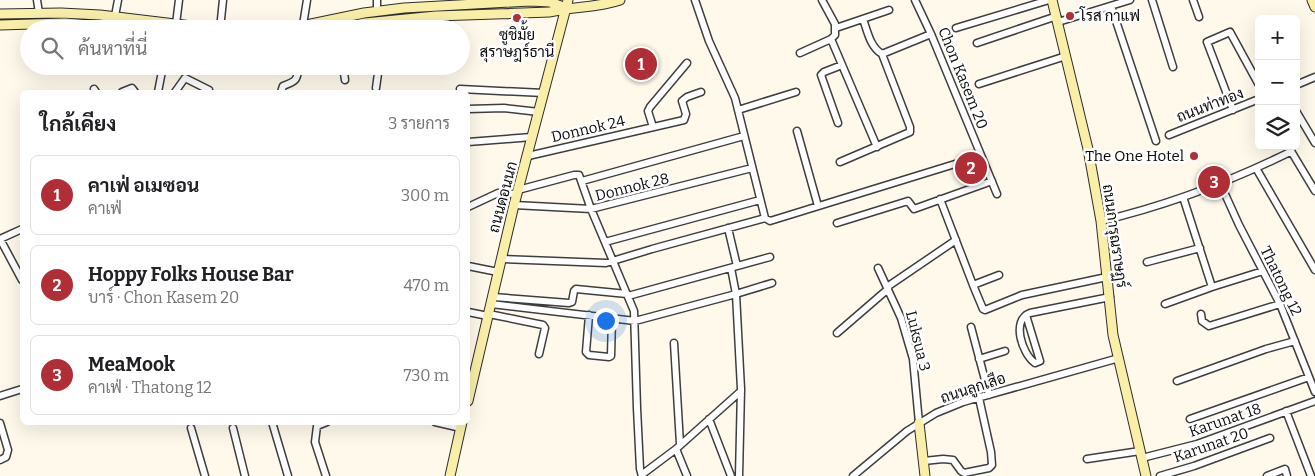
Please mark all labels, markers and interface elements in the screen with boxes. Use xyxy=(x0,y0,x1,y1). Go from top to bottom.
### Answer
place label: โรส กาแฟ xyxy=(1079,6,1140,25)
marker: โรส กาแฟ xyxy=(1064,10,1076,22)
marker: ซูชิมั้ย สุราษฎร์ธานี xyxy=(511,12,523,24)
map controls xyxy=(1255,15,1300,150)
button: + xyxy=(1255,15,1300,60)
search box xyxy=(20,20,470,75)
place label: ซูชิมั้ย สุราษฎร์ธานี xyxy=(480,20,554,63)
street label: Chon Kasem 20 xyxy=(934,24,992,132)
icon: search xyxy=(38,34,66,62)
text: ค้นหาที่นี่ xyxy=(78,37,147,60)
pin: 1 xyxy=(625,45,657,83)
button: − xyxy=(1255,60,1300,105)
street label: ถนนท่าทอง xyxy=(1174,83,1246,126)
button: layers xyxy=(1255,105,1300,150)
text: ใกล้เคียง xyxy=(40,111,116,137)
street label: Donnok 24 xyxy=(549,112,627,146)
text: 3 รายการ xyxy=(388,114,450,133)
place label: The One Hotel xyxy=(1085,147,1184,165)
pin: 2 xyxy=(955,149,987,187)
marker: The One Hotel xyxy=(1188,150,1200,162)
street label: ถนนดอนนก xyxy=(485,159,521,235)
pin: 3 xyxy=(1198,163,1230,201)
street label: Donnok 28 xyxy=(593,169,671,205)
text: คาเฟ่ อเมซอน xyxy=(88,174,199,197)
street label: ถนนการุณราษฏร์ xyxy=(1097,183,1132,289)
text: 1 xyxy=(54,186,60,205)
text: 300 m xyxy=(401,186,449,205)
text: คาเฟ่ xyxy=(88,199,122,218)
street label: Thatong 12 xyxy=(1256,243,1306,319)
text: Hoppy Folks House Bar xyxy=(88,263,294,286)
text: 2 xyxy=(52,276,62,295)
text: 470 m xyxy=(403,276,449,295)
text: บาร์ · Chon Kasem 20 xyxy=(88,288,239,307)
your location xyxy=(593,308,619,334)
street label: Luksua 3 xyxy=(902,309,934,373)
text: MeaMook xyxy=(88,353,175,376)
text: 3 xyxy=(52,366,62,385)
text: 730 m xyxy=(403,366,449,385)
street label: ถนนลูกเสือ xyxy=(938,368,1008,408)
text: คาเฟ่ · Thatong 12 xyxy=(88,378,212,397)
street label: Karunat 18 xyxy=(1186,399,1264,441)
street label: Karunat 20 xyxy=(1171,424,1251,466)

